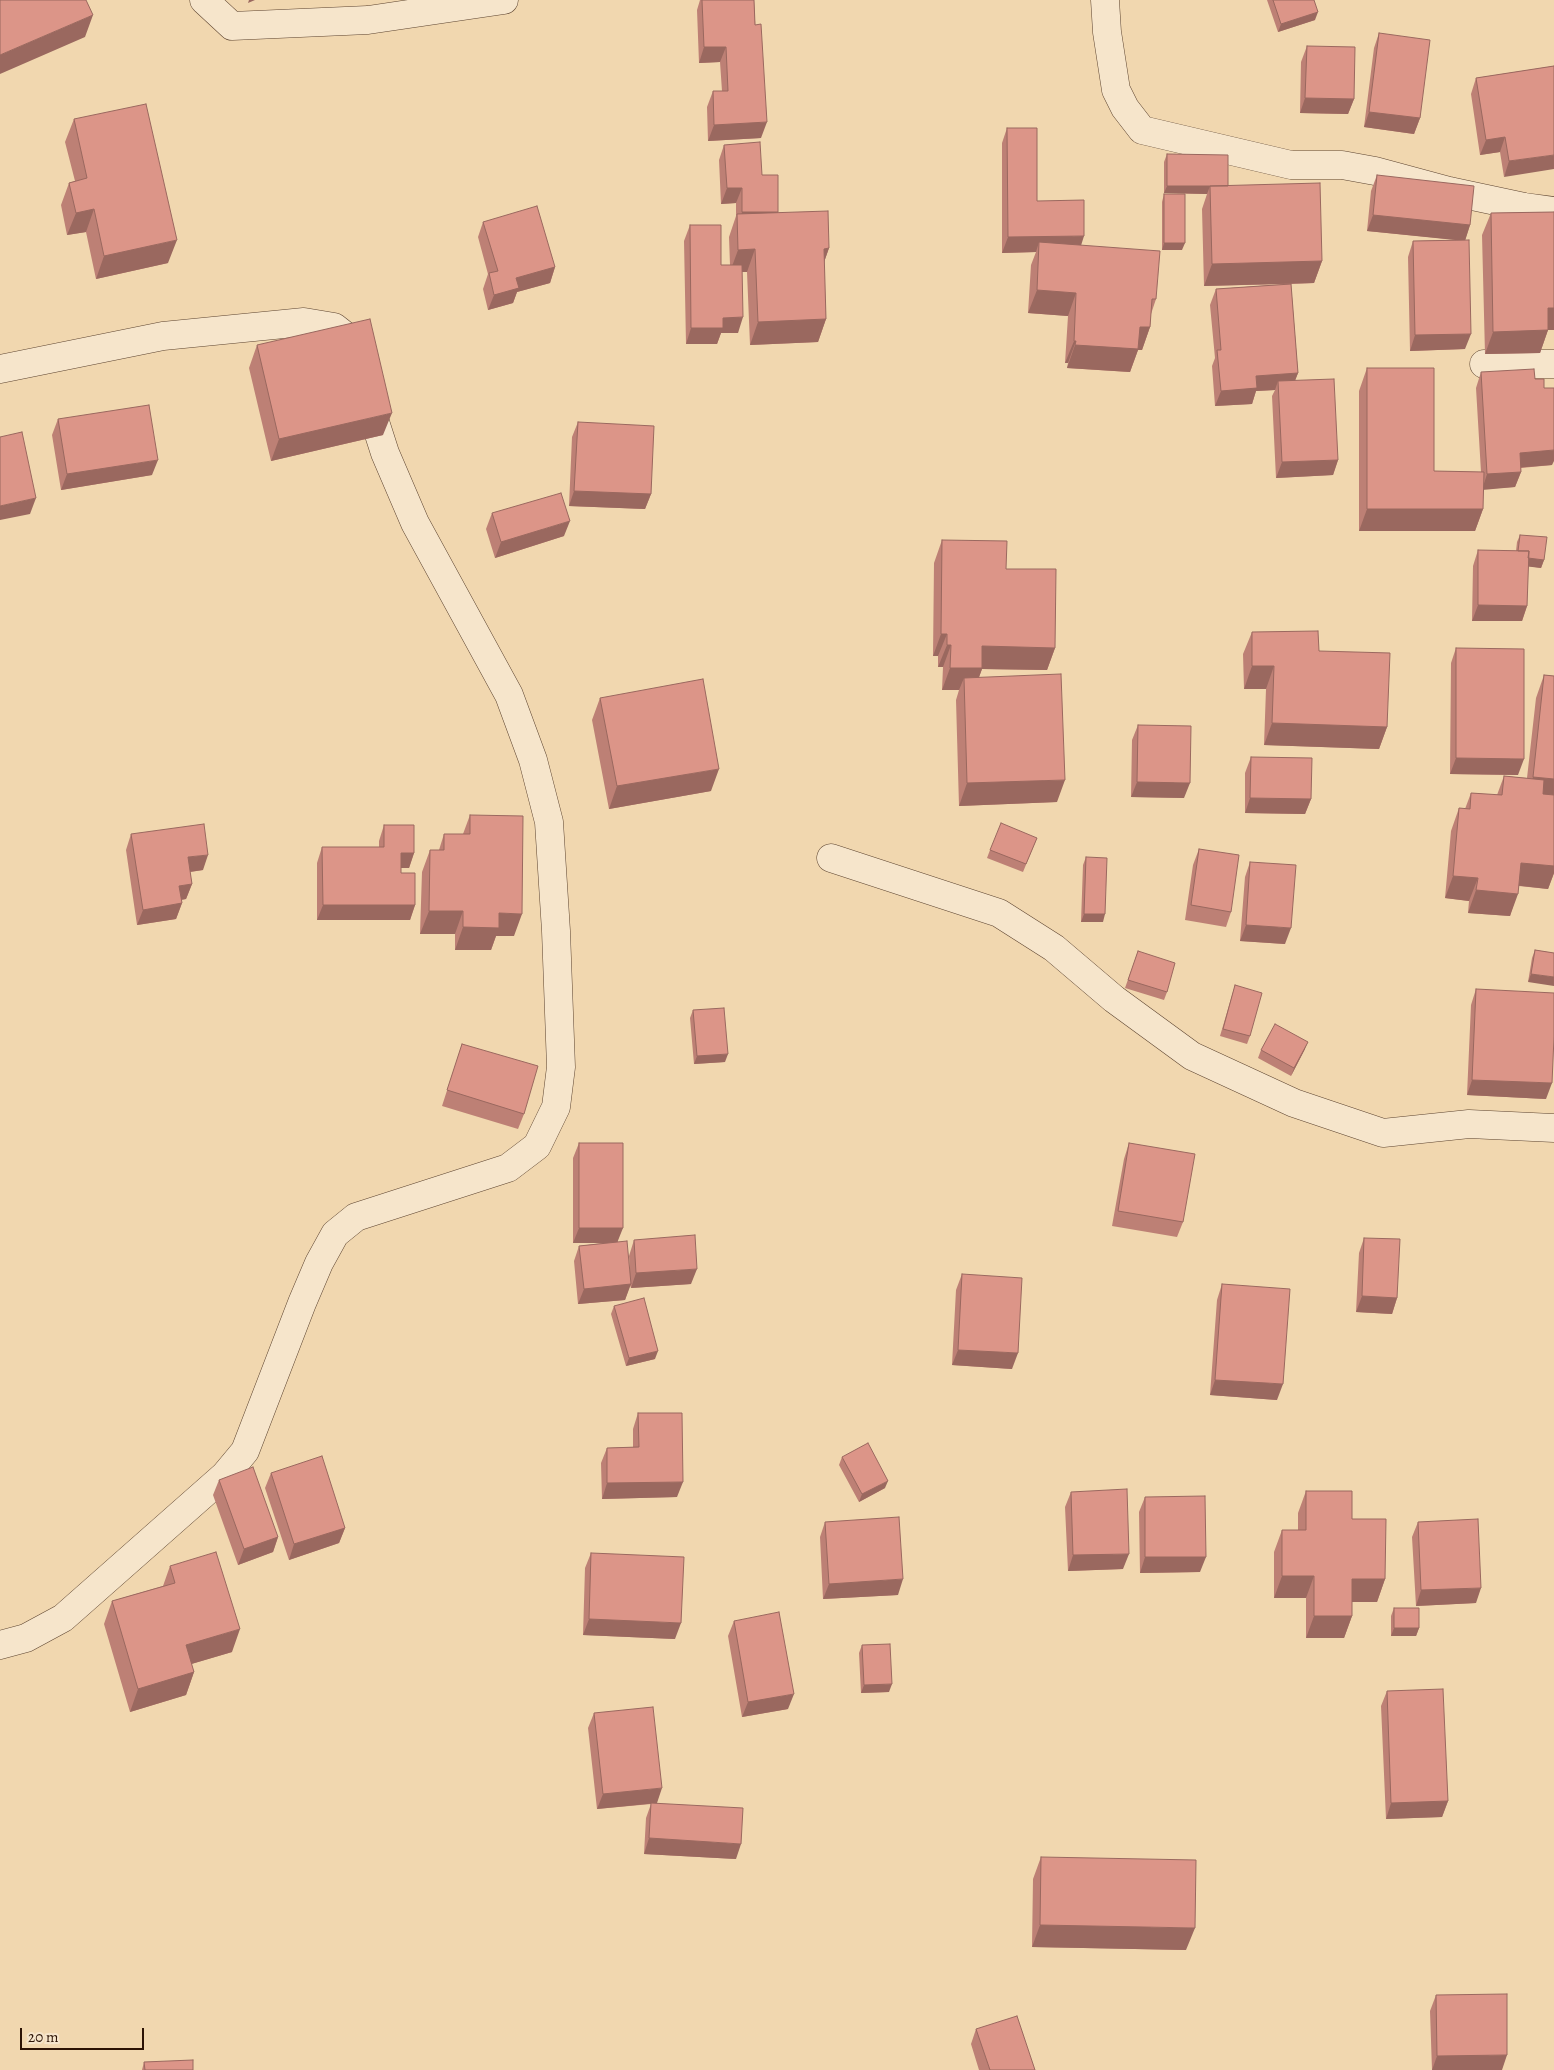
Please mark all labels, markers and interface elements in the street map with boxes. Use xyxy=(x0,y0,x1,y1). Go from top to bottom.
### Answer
scale bar xyxy=(22,2018,146,2050)
text: 20 m xyxy=(28,2027,59,2047)

